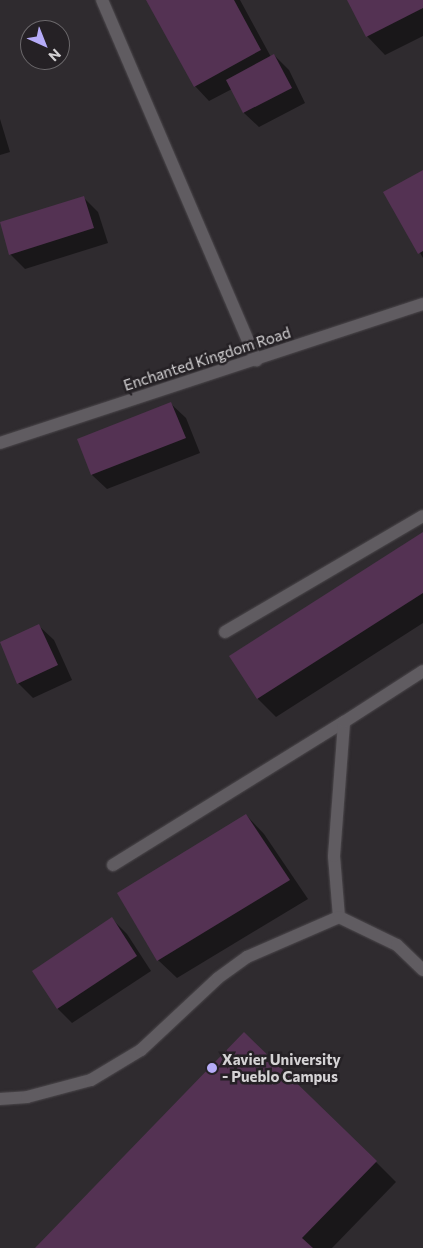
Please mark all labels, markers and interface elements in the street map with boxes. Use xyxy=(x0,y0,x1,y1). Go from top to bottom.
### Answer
north arrow xyxy=(20,20,70,70)
text: N xyxy=(45,46,65,65)
street label: Enchanted Kingdom Road xyxy=(121,323,293,395)
place label: Xavier University - Pueblo Campus xyxy=(222,1050,341,1085)
marker: Xavier University - Pueblo Campus xyxy=(206,1062,218,1074)

